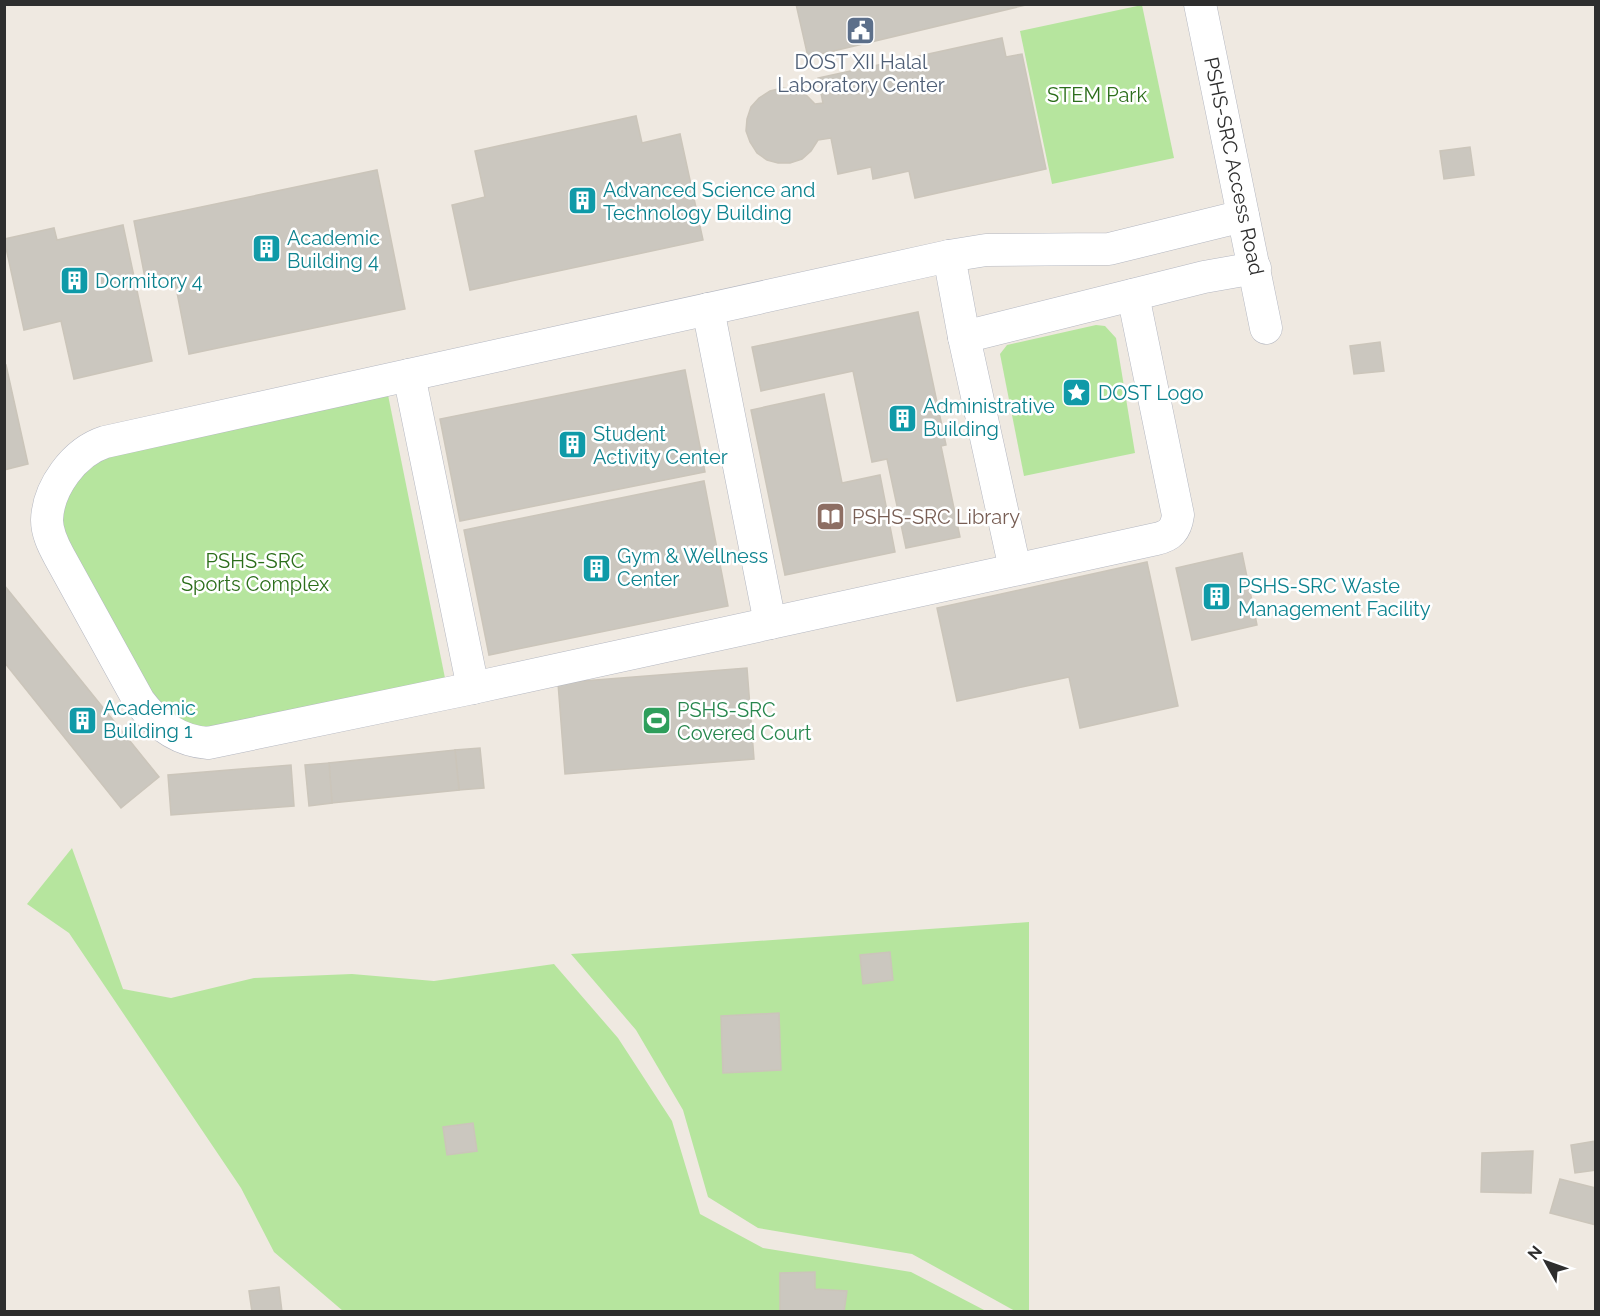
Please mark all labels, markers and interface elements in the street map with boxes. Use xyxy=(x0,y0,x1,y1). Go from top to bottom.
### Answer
public building icon: DOST XII Halal Laboratory Center xyxy=(845,15,877,47)
place label: DOST XII Halal Laboratory Center xyxy=(777,50,945,97)
street label: PSHS-SRC Access Road xyxy=(1199,55,1269,277)
park label: STEM Park xyxy=(1047,83,1147,107)
place label: Advanced Science and Technology Building xyxy=(603,178,815,225)
building icon: Advanced Science and Technology Building xyxy=(566,185,598,217)
place label: Academic Building 4 xyxy=(287,226,380,273)
building icon: Academic Building 4 xyxy=(250,233,282,265)
building icon: Dormitory 4 xyxy=(58,265,90,297)
place label: Dormitory 4 xyxy=(95,269,203,293)
place icon: DOST Logo xyxy=(1061,377,1093,409)
place label: DOST Logo xyxy=(1098,381,1204,405)
place label: Administrative Building xyxy=(923,394,1055,441)
building icon: Administrative Building xyxy=(886,402,918,434)
place label: Student Activity Center xyxy=(593,422,728,469)
building icon: Student Activity Center xyxy=(556,429,588,461)
library icon: PSHS-SRC Library xyxy=(815,501,847,533)
place label: PSHS-SRC Library xyxy=(852,505,1020,529)
place label: Gym & Wellness Center xyxy=(617,544,768,591)
park label: PSHS-SRC Sports Complex xyxy=(181,549,329,596)
building icon: Gym & Wellness Center xyxy=(580,552,612,584)
place label: PSHS-SRC Waste Management Facility xyxy=(1238,574,1431,621)
building icon: PSHS-SRC Waste Management Facility xyxy=(1201,581,1233,613)
place label: Academic Building 1 xyxy=(103,696,196,743)
place label: PSHS-SRC Covered Court xyxy=(677,698,812,745)
building icon: Academic Building 1 xyxy=(66,704,98,736)
sports icon: PSHS-SRC Covered Court xyxy=(640,705,672,737)
north arrow xyxy=(1516,1232,1576,1292)
text: N xyxy=(1524,1242,1546,1263)

